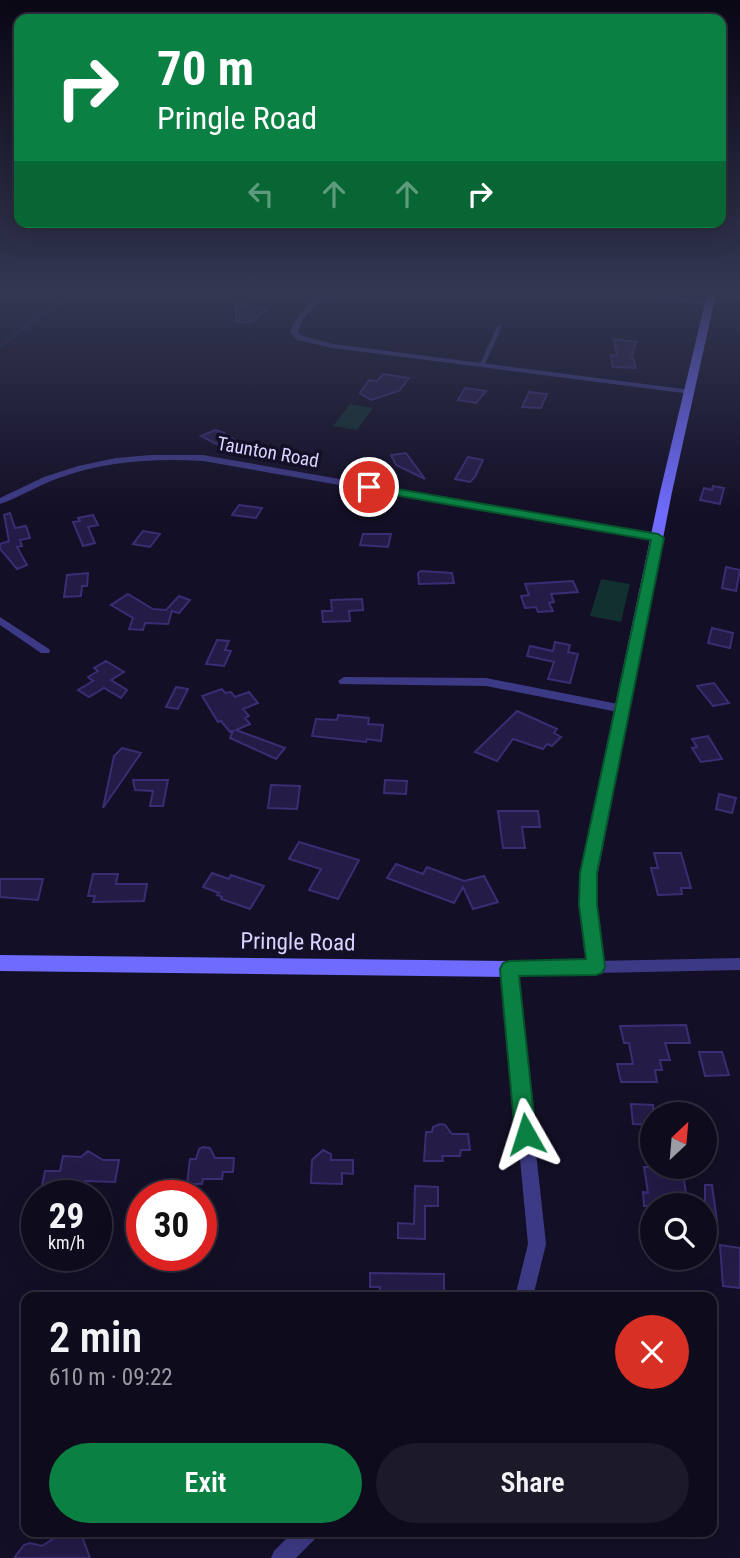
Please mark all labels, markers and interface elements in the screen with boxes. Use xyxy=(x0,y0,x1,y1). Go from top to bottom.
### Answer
text: 70 m xyxy=(157,40,254,97)
icon: right xyxy=(42,42,133,133)
text: Pringle Road xyxy=(157,99,317,137)
icon: left xyxy=(242,175,280,213)
icon: ahead xyxy=(315,175,353,213)
icon: ahead xyxy=(388,175,426,213)
icon: right xyxy=(461,175,499,213)
street label: Taunton Road xyxy=(215,432,321,472)
pin xyxy=(339,457,399,517)
icon: arrive xyxy=(350,468,388,506)
street label: Pringle Road xyxy=(240,927,356,957)
position arrow xyxy=(489,1097,563,1171)
north arrow xyxy=(640,1102,718,1180)
map controls xyxy=(640,1102,717,1270)
speed limit sign: 30 xyxy=(126,1180,217,1271)
button: search xyxy=(640,1193,717,1270)
text: 29 xyxy=(49,1196,84,1237)
text: km/h xyxy=(48,1232,85,1253)
text: 2 min xyxy=(49,1313,142,1362)
button: close xyxy=(615,1315,689,1389)
text: 610 m · 09:22 xyxy=(49,1364,173,1391)
button: Exit xyxy=(49,1443,362,1523)
button: Share xyxy=(376,1443,689,1523)

